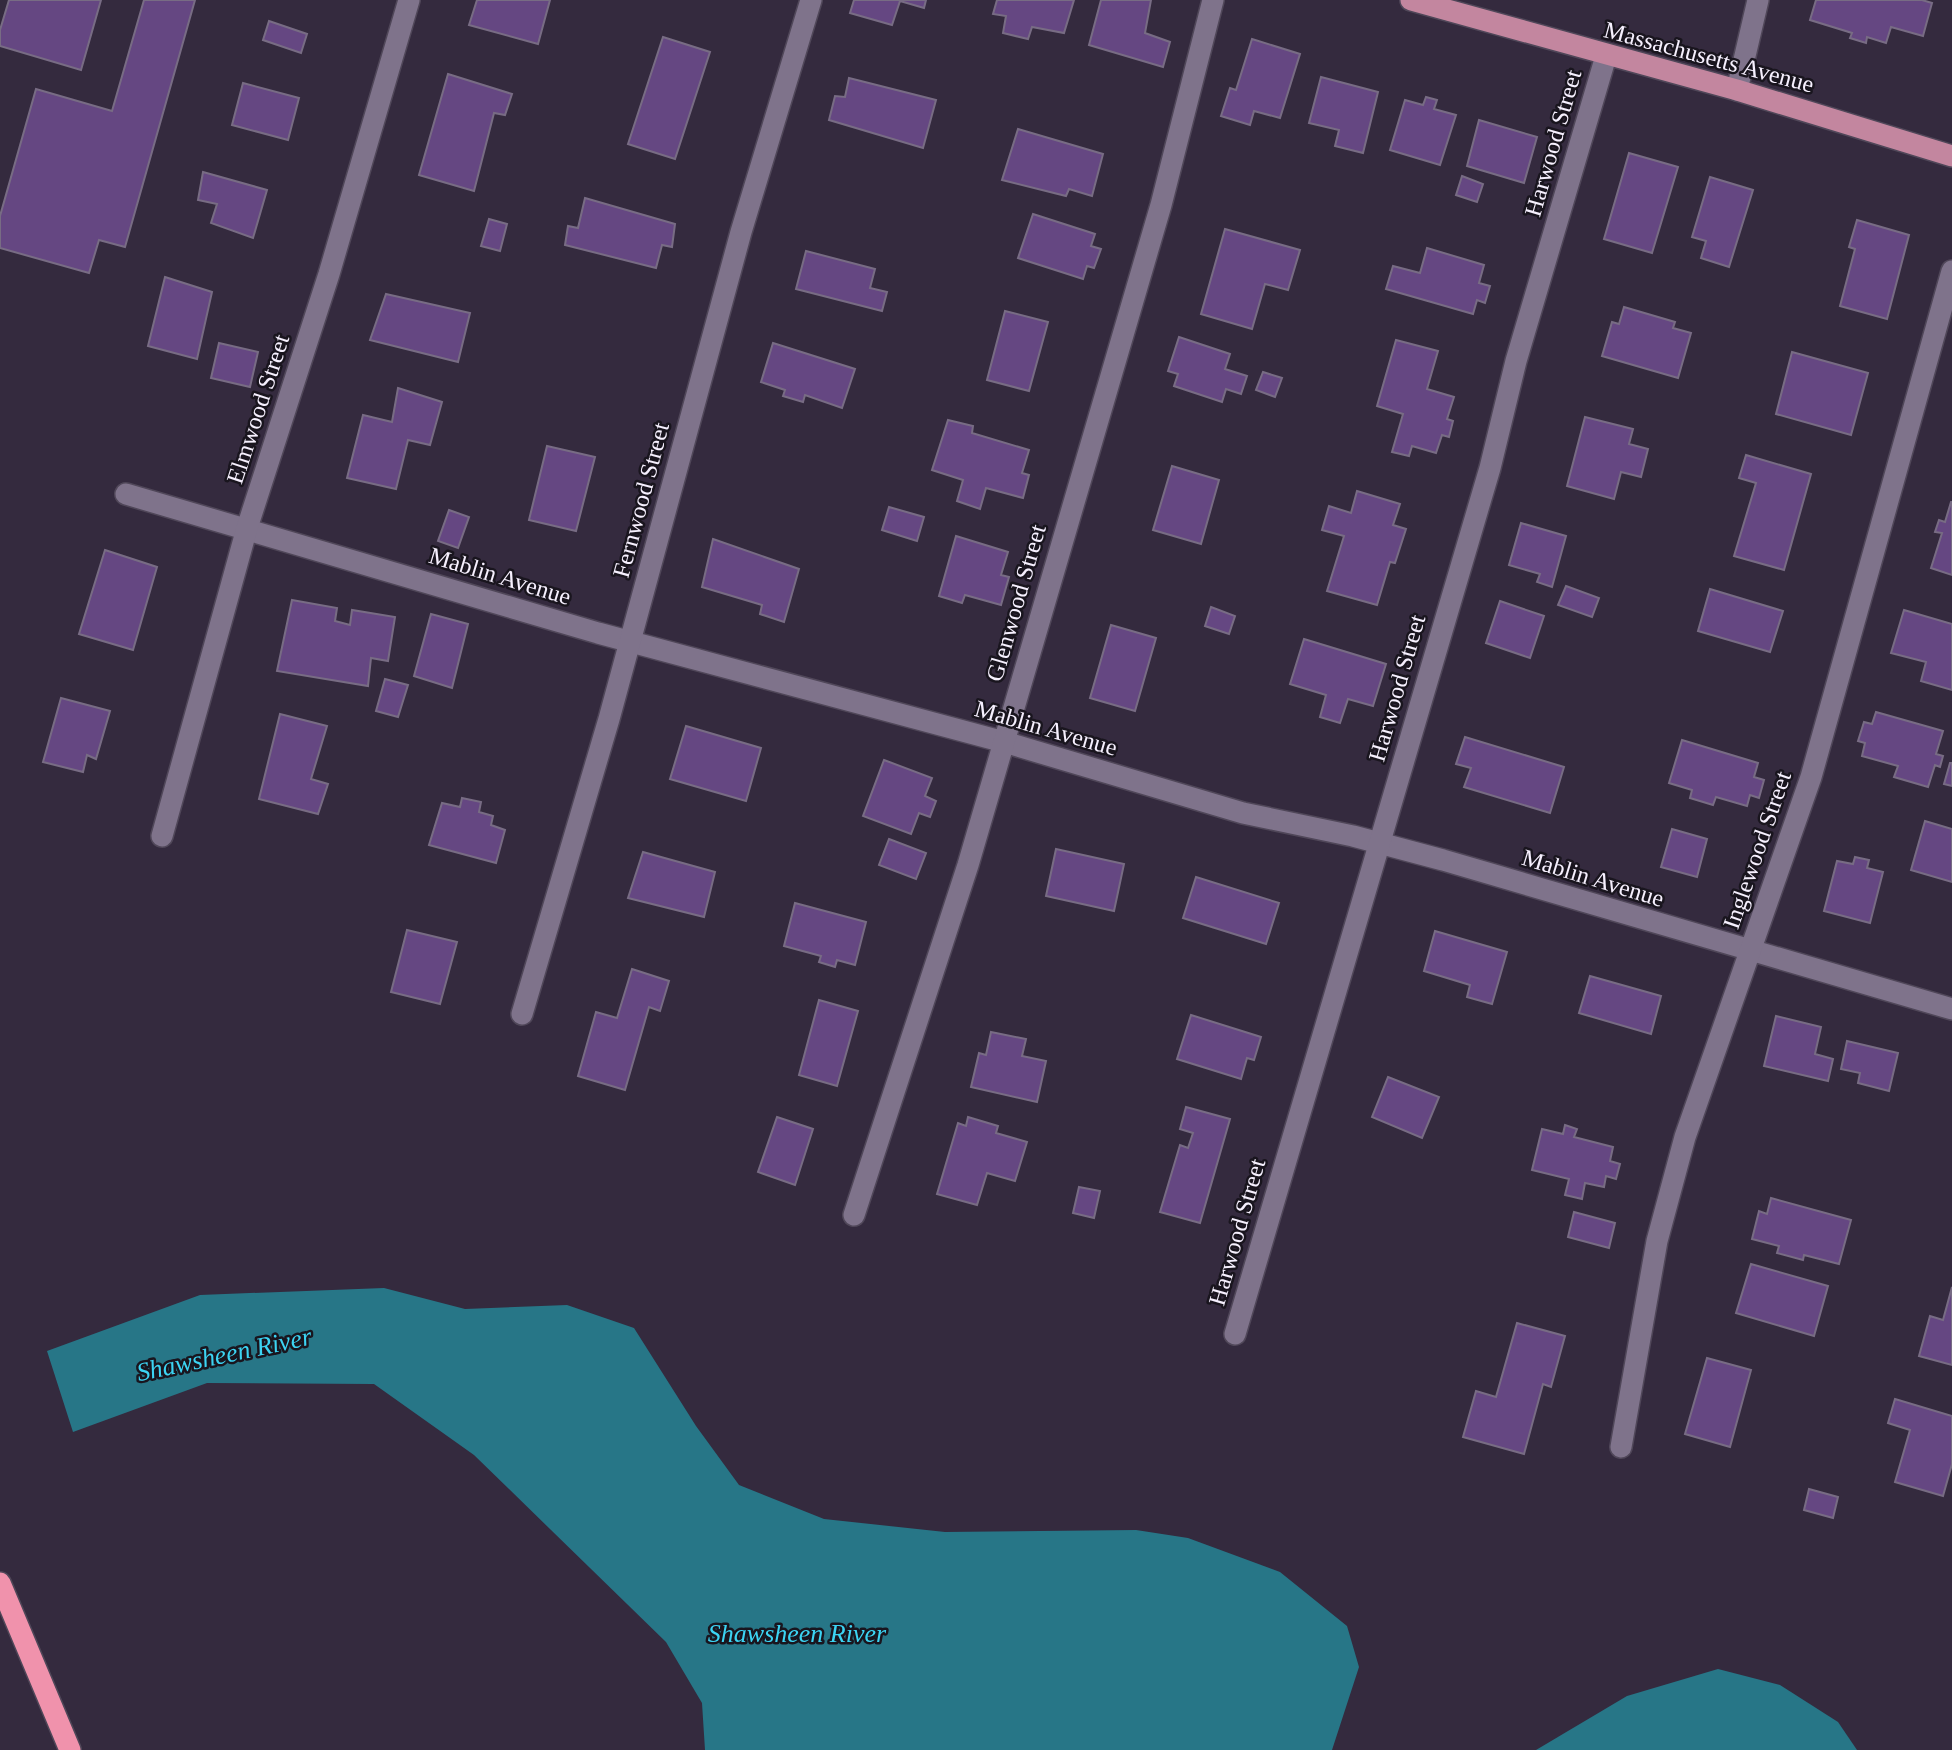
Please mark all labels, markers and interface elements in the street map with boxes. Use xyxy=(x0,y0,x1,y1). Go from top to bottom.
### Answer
street label: Massachusetts Avenue xyxy=(1601,16,1817,98)
street label: Harwood Street xyxy=(1520,66,1586,219)
street label: Elmwood Street xyxy=(222,331,294,487)
street label: Fernwood Street xyxy=(608,419,674,580)
street label: Glenwood Street xyxy=(981,521,1051,684)
street label: Mablin Avenue xyxy=(426,542,574,610)
street label: Harwood Street xyxy=(1364,611,1430,764)
street label: Mablin Avenue xyxy=(972,695,1120,761)
street label: Inglewood Street xyxy=(1718,768,1796,932)
street label: Mablin Avenue xyxy=(1519,844,1667,912)
street label: Harwood Street xyxy=(1204,1155,1270,1308)
water label: Shawsheen River xyxy=(134,1322,315,1387)
water label: Shawsheen River xyxy=(708,1619,887,1648)

